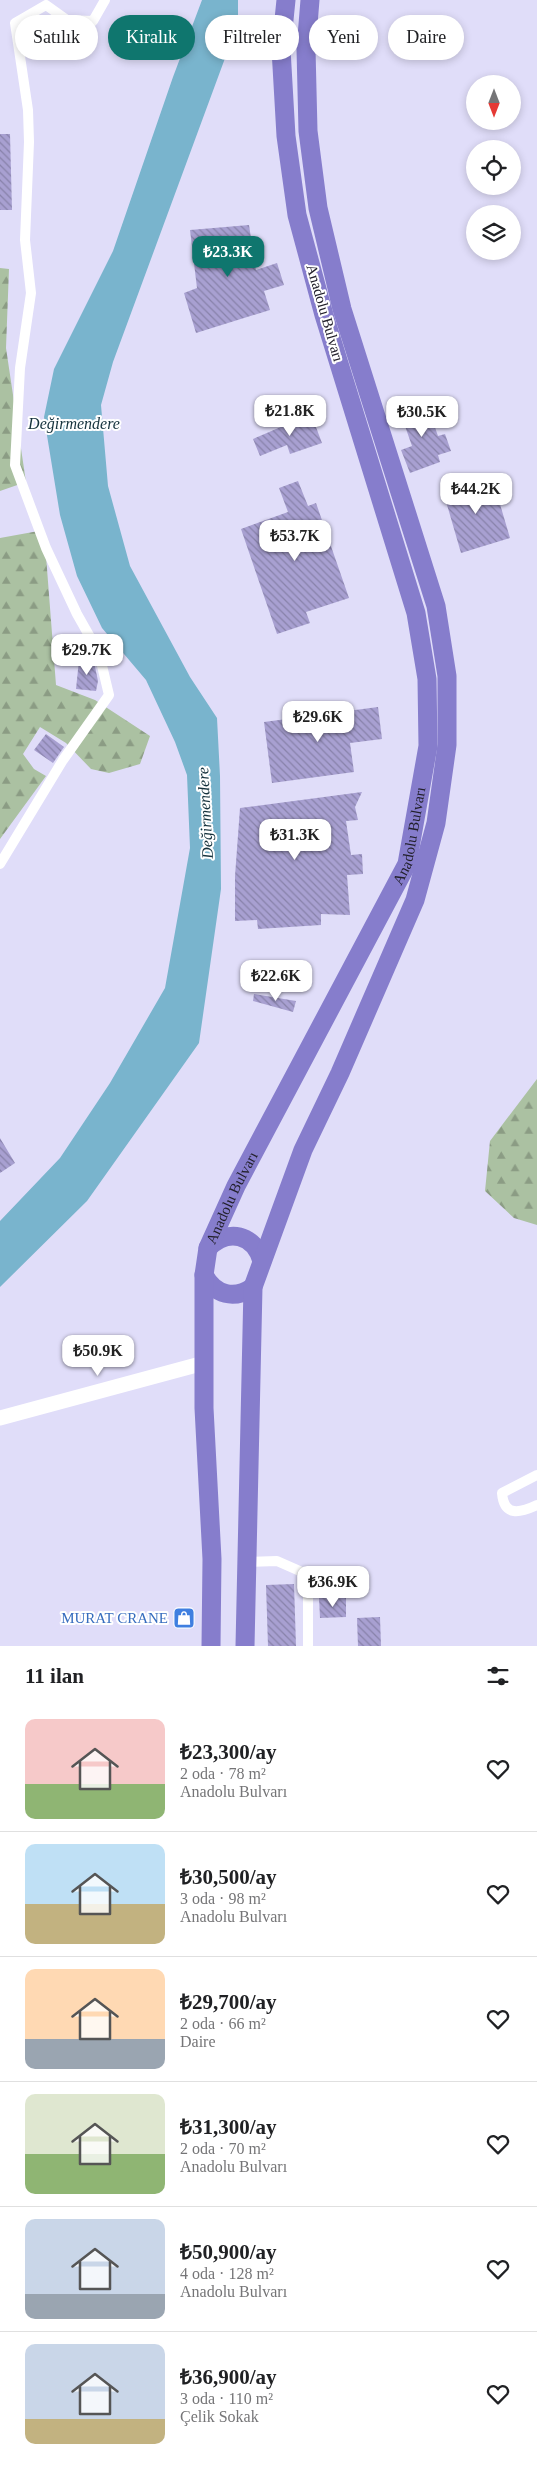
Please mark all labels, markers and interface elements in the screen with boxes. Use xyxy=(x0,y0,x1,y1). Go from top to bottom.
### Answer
chip: Satılık xyxy=(15,15,98,60)
chip: Kiralık xyxy=(108,15,195,60)
chip: Filtreler xyxy=(205,15,299,60)
chip: Yeni xyxy=(309,15,378,60)
chip: Daire xyxy=(388,15,464,60)
north arrow xyxy=(466,75,521,130)
map controls xyxy=(466,75,521,260)
button: locate xyxy=(466,140,521,195)
button: layers xyxy=(466,205,521,260)
pin: ₺23.3K xyxy=(187,236,269,278)
text: ₺23.3K xyxy=(203,243,253,260)
street label: Anadolu Bulvarı xyxy=(303,263,347,363)
pin: ₺21.8K xyxy=(249,394,331,437)
pin: ₺30.5K xyxy=(381,396,463,438)
text: ₺21.8K xyxy=(265,402,315,419)
text: ₺30.5K xyxy=(397,403,447,420)
water label: Değirmendere xyxy=(27,415,120,433)
pin: ₺44.2K xyxy=(435,472,517,515)
text: ₺44.2K xyxy=(451,480,501,497)
pin: ₺53.7K xyxy=(254,520,336,562)
text: ₺53.7K xyxy=(270,527,320,544)
pin: ₺29.7K xyxy=(46,634,128,676)
text: ₺29.7K xyxy=(62,641,112,658)
pin: ₺29.6K xyxy=(277,700,359,743)
text: ₺29.6K xyxy=(293,708,343,725)
water label: Değirmendere xyxy=(194,767,217,860)
street label: Anadolu Bulvarı xyxy=(389,786,429,888)
pin: ₺31.3K xyxy=(254,818,336,861)
text: ₺31.3K xyxy=(270,826,320,843)
pin: ₺22.6K xyxy=(235,960,317,1002)
text: ₺22.6K xyxy=(251,967,301,984)
street label: Anadolu Bulvarı xyxy=(203,1149,261,1247)
pin: ₺50.9K xyxy=(57,1334,139,1377)
text: ₺50.9K xyxy=(73,1342,123,1359)
pin: ₺36.9K xyxy=(292,1566,374,1608)
text: ₺36.9K xyxy=(308,1573,358,1590)
shop icon: MURAT CRANE xyxy=(172,1606,196,1630)
place label: MURAT CRANE xyxy=(61,1610,168,1626)
icon: filters xyxy=(484,1662,512,1690)
text: 11 ilan xyxy=(25,1664,84,1688)
icon: home xyxy=(65,1739,125,1799)
text: ₺23,300/ay xyxy=(180,1740,277,1764)
icon: heart xyxy=(484,1755,512,1783)
text: 2 oda · 78 m² xyxy=(180,1765,266,1782)
text: Anadolu Bulvarı xyxy=(180,1783,287,1800)
icon: home xyxy=(65,1864,125,1924)
text: ₺30,500/ay xyxy=(180,1865,277,1889)
icon: heart xyxy=(484,1880,512,1908)
text: 3 oda · 98 m² xyxy=(180,1890,266,1907)
text: Anadolu Bulvarı xyxy=(180,1908,287,1925)
icon: home xyxy=(65,1989,125,2049)
text: ₺29,700/ay xyxy=(180,1990,277,2014)
icon: heart xyxy=(484,2005,512,2033)
text: 2 oda · 66 m² xyxy=(180,2015,266,2032)
text: Daire xyxy=(180,2033,216,2050)
icon: home xyxy=(65,2114,125,2174)
text: ₺31,300/ay xyxy=(180,2115,277,2139)
icon: heart xyxy=(484,2130,512,2158)
text: 2 oda · 70 m² xyxy=(180,2140,266,2157)
text: Anadolu Bulvarı xyxy=(180,2158,287,2175)
icon: home xyxy=(65,2239,125,2299)
text: ₺50,900/ay xyxy=(180,2240,277,2264)
icon: heart xyxy=(484,2255,512,2283)
text: 4 oda · 128 m² xyxy=(180,2265,274,2282)
text: Anadolu Bulvarı xyxy=(180,2283,287,2300)
icon: home xyxy=(65,2364,125,2424)
text: ₺36,900/ay xyxy=(180,2365,277,2389)
icon: heart xyxy=(484,2380,512,2408)
text: 3 oda · 110 m² xyxy=(180,2390,273,2407)
text: Çelik Sokak xyxy=(180,2408,259,2425)

